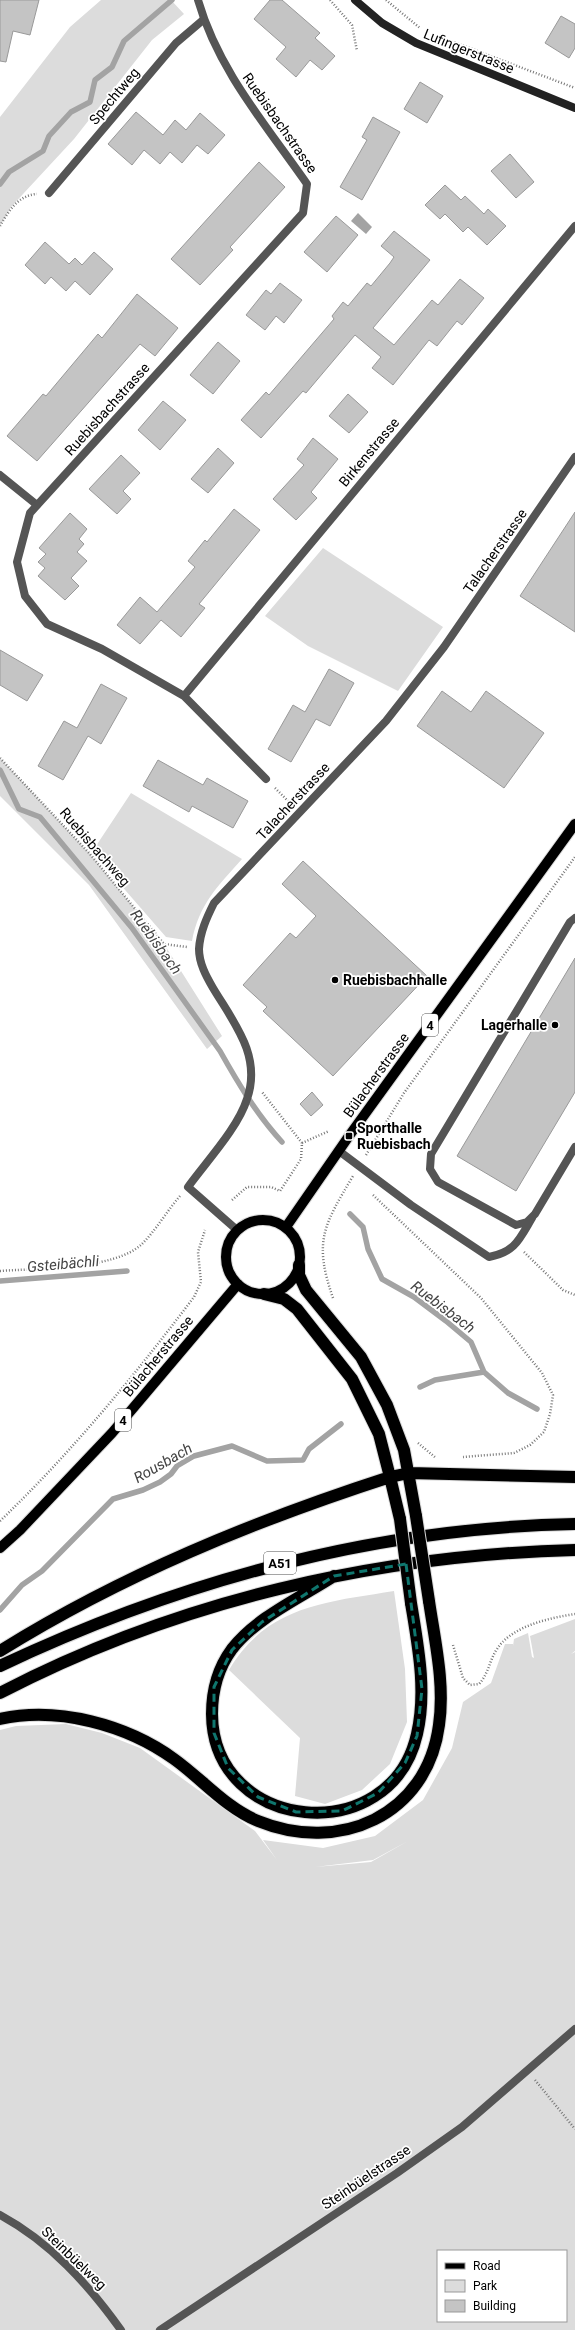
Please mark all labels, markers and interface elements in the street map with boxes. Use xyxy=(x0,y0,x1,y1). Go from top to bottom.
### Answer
street label: Lufingerstrasse xyxy=(421,26,517,76)
street label: Spechtweg xyxy=(86,64,142,128)
street label: Ruebisbachstrasse xyxy=(239,70,321,176)
street label: Ruebisbachstrasse xyxy=(61,360,153,458)
street label: Birkenstrasse xyxy=(336,414,402,490)
street label: Talacherstrasse xyxy=(460,506,530,596)
street label: Talacherstrasse xyxy=(253,759,333,843)
street label: Ruebisbachweg xyxy=(57,805,133,889)
water label: Ruebisbach xyxy=(126,906,186,978)
place label: Ruebisbachhalle xyxy=(343,972,447,988)
marker: Ruebisbachhalle xyxy=(330,975,340,985)
road number: 4 xyxy=(422,1014,438,1036)
place label: Lagerhalle xyxy=(481,1017,547,1033)
marker: Lagerhalle xyxy=(550,1020,560,1030)
street label: Bülacherstrasse xyxy=(340,1030,412,1120)
place label: Sporthalle Ruebisbach xyxy=(357,1120,431,1152)
marker: Sporthalle Ruebisbach xyxy=(344,1131,354,1141)
water label: Gsteibächli xyxy=(26,1252,100,1276)
water label: Ruebisbach xyxy=(407,1277,479,1337)
street label: Bülacherstrasse xyxy=(120,1312,196,1400)
road number: 4 xyxy=(115,1409,131,1431)
water label: Rousbach xyxy=(131,1439,195,1487)
road number: A51 xyxy=(264,1552,296,1574)
street label: Steinbüelstrasse xyxy=(319,2141,413,2213)
street label: Steinbüelweg xyxy=(38,2223,110,2293)
legend xyxy=(437,2250,567,2322)
text: Road xyxy=(473,2259,501,2273)
text: Park xyxy=(473,2279,498,2293)
text: Building xyxy=(473,2299,516,2313)

